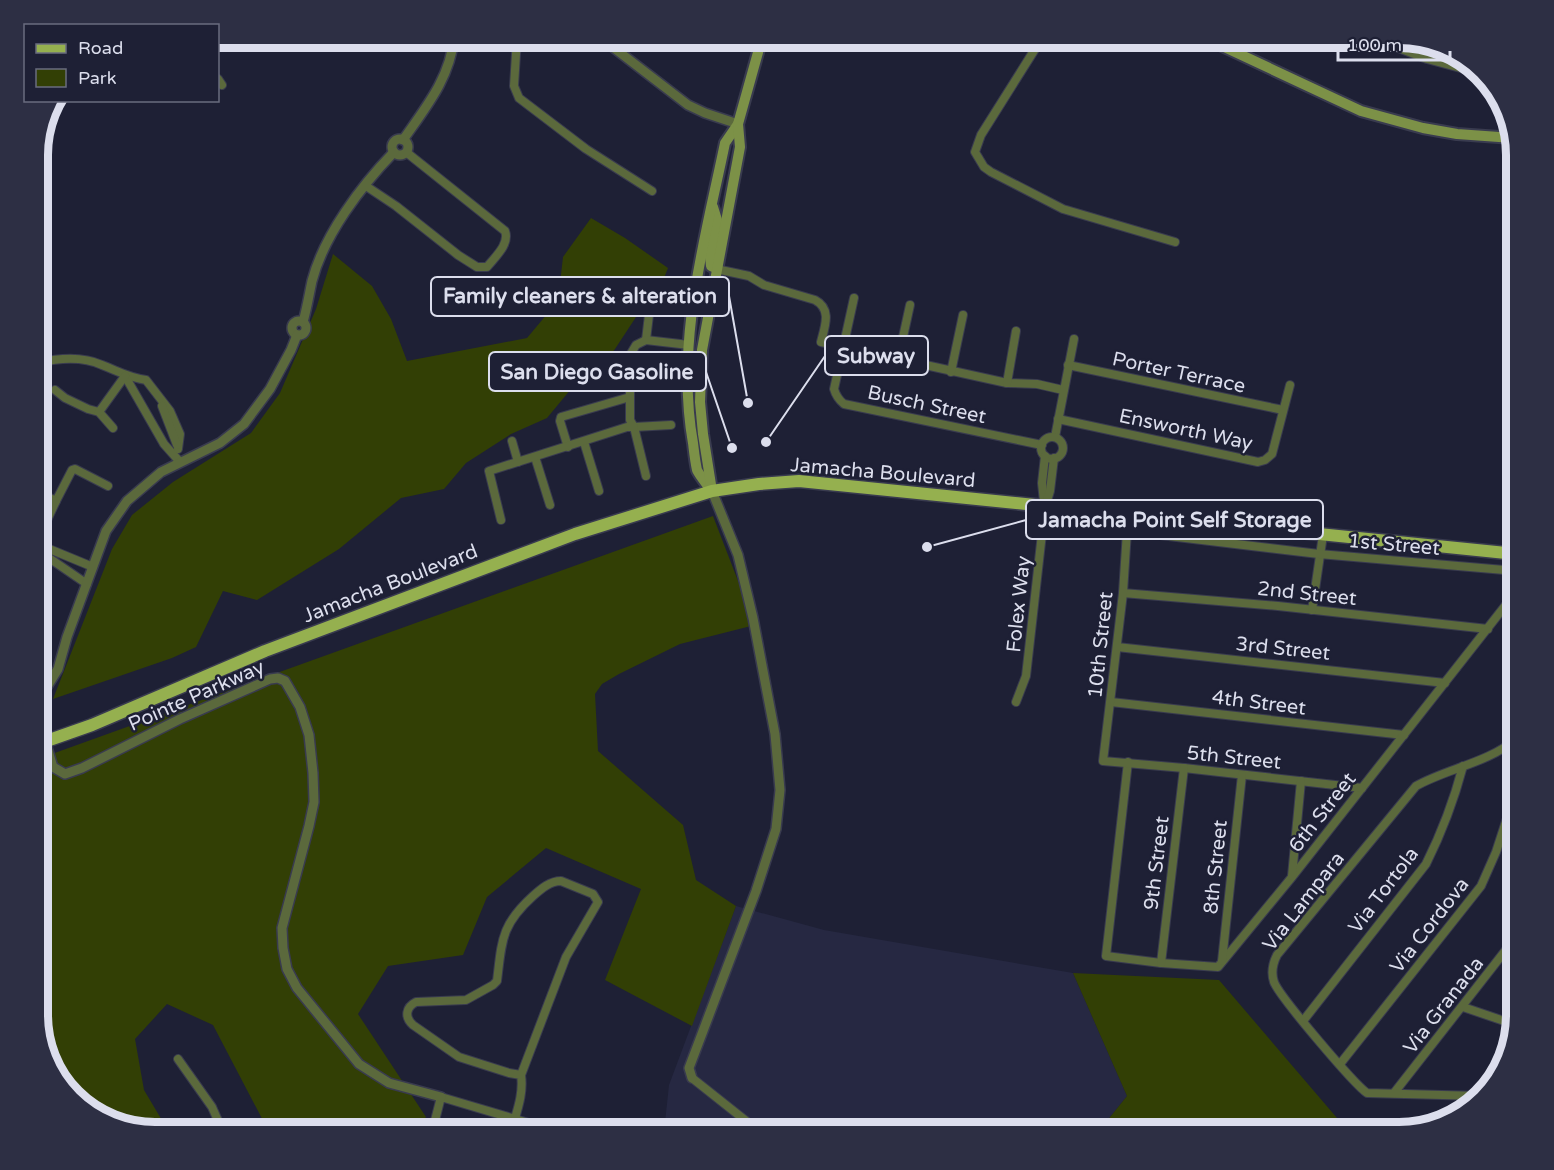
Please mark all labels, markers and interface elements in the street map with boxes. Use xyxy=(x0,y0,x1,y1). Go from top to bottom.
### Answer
legend xyxy=(24,24,219,102)
scale bar xyxy=(1338,24,1450,62)
text: 100 m xyxy=(1347,34,1402,56)
text: Road xyxy=(78,37,123,59)
text: Park xyxy=(78,67,117,89)
callout: Family cleaners & alteration xyxy=(431,277,729,316)
text: Family cleaners & alteration xyxy=(443,284,717,309)
callout: Subway xyxy=(825,336,928,375)
text: Subway xyxy=(837,344,916,369)
street label: Porter Terrace xyxy=(1110,347,1247,399)
callout: San Diego Gasoline xyxy=(489,352,706,391)
text: San Diego Gasoline xyxy=(501,360,694,385)
street label: Busch Street xyxy=(865,381,989,429)
street label: Ensworth Way xyxy=(1117,404,1255,456)
street label: Jamacha Boulevard xyxy=(789,453,976,493)
callout: Jamacha Point Self Storage xyxy=(1026,500,1323,539)
text: Jamacha Point Self Storage xyxy=(1037,508,1312,533)
street label: 1st Street xyxy=(1347,529,1441,561)
street label: Jamacha Boulevard xyxy=(299,540,481,628)
street label: Folex Way xyxy=(1002,554,1036,654)
street label: 2nd Street xyxy=(1256,577,1358,611)
street label: 10th Street xyxy=(1083,590,1119,700)
street label: 3rd Street xyxy=(1234,632,1332,666)
street label: Pointe Parkway xyxy=(125,655,268,737)
street label: 4th Street xyxy=(1210,685,1308,721)
street label: 5th Street xyxy=(1186,741,1283,775)
street label: 6th Street xyxy=(1284,768,1362,857)
street label: 9th Street xyxy=(1139,814,1175,912)
street label: 8th Street xyxy=(1199,818,1233,915)
street label: Via Tortola xyxy=(1344,843,1424,938)
street label: Via Lampara xyxy=(1258,847,1350,956)
street label: Via Cordova xyxy=(1385,873,1475,978)
street label: Via Granada xyxy=(1398,952,1489,1059)

